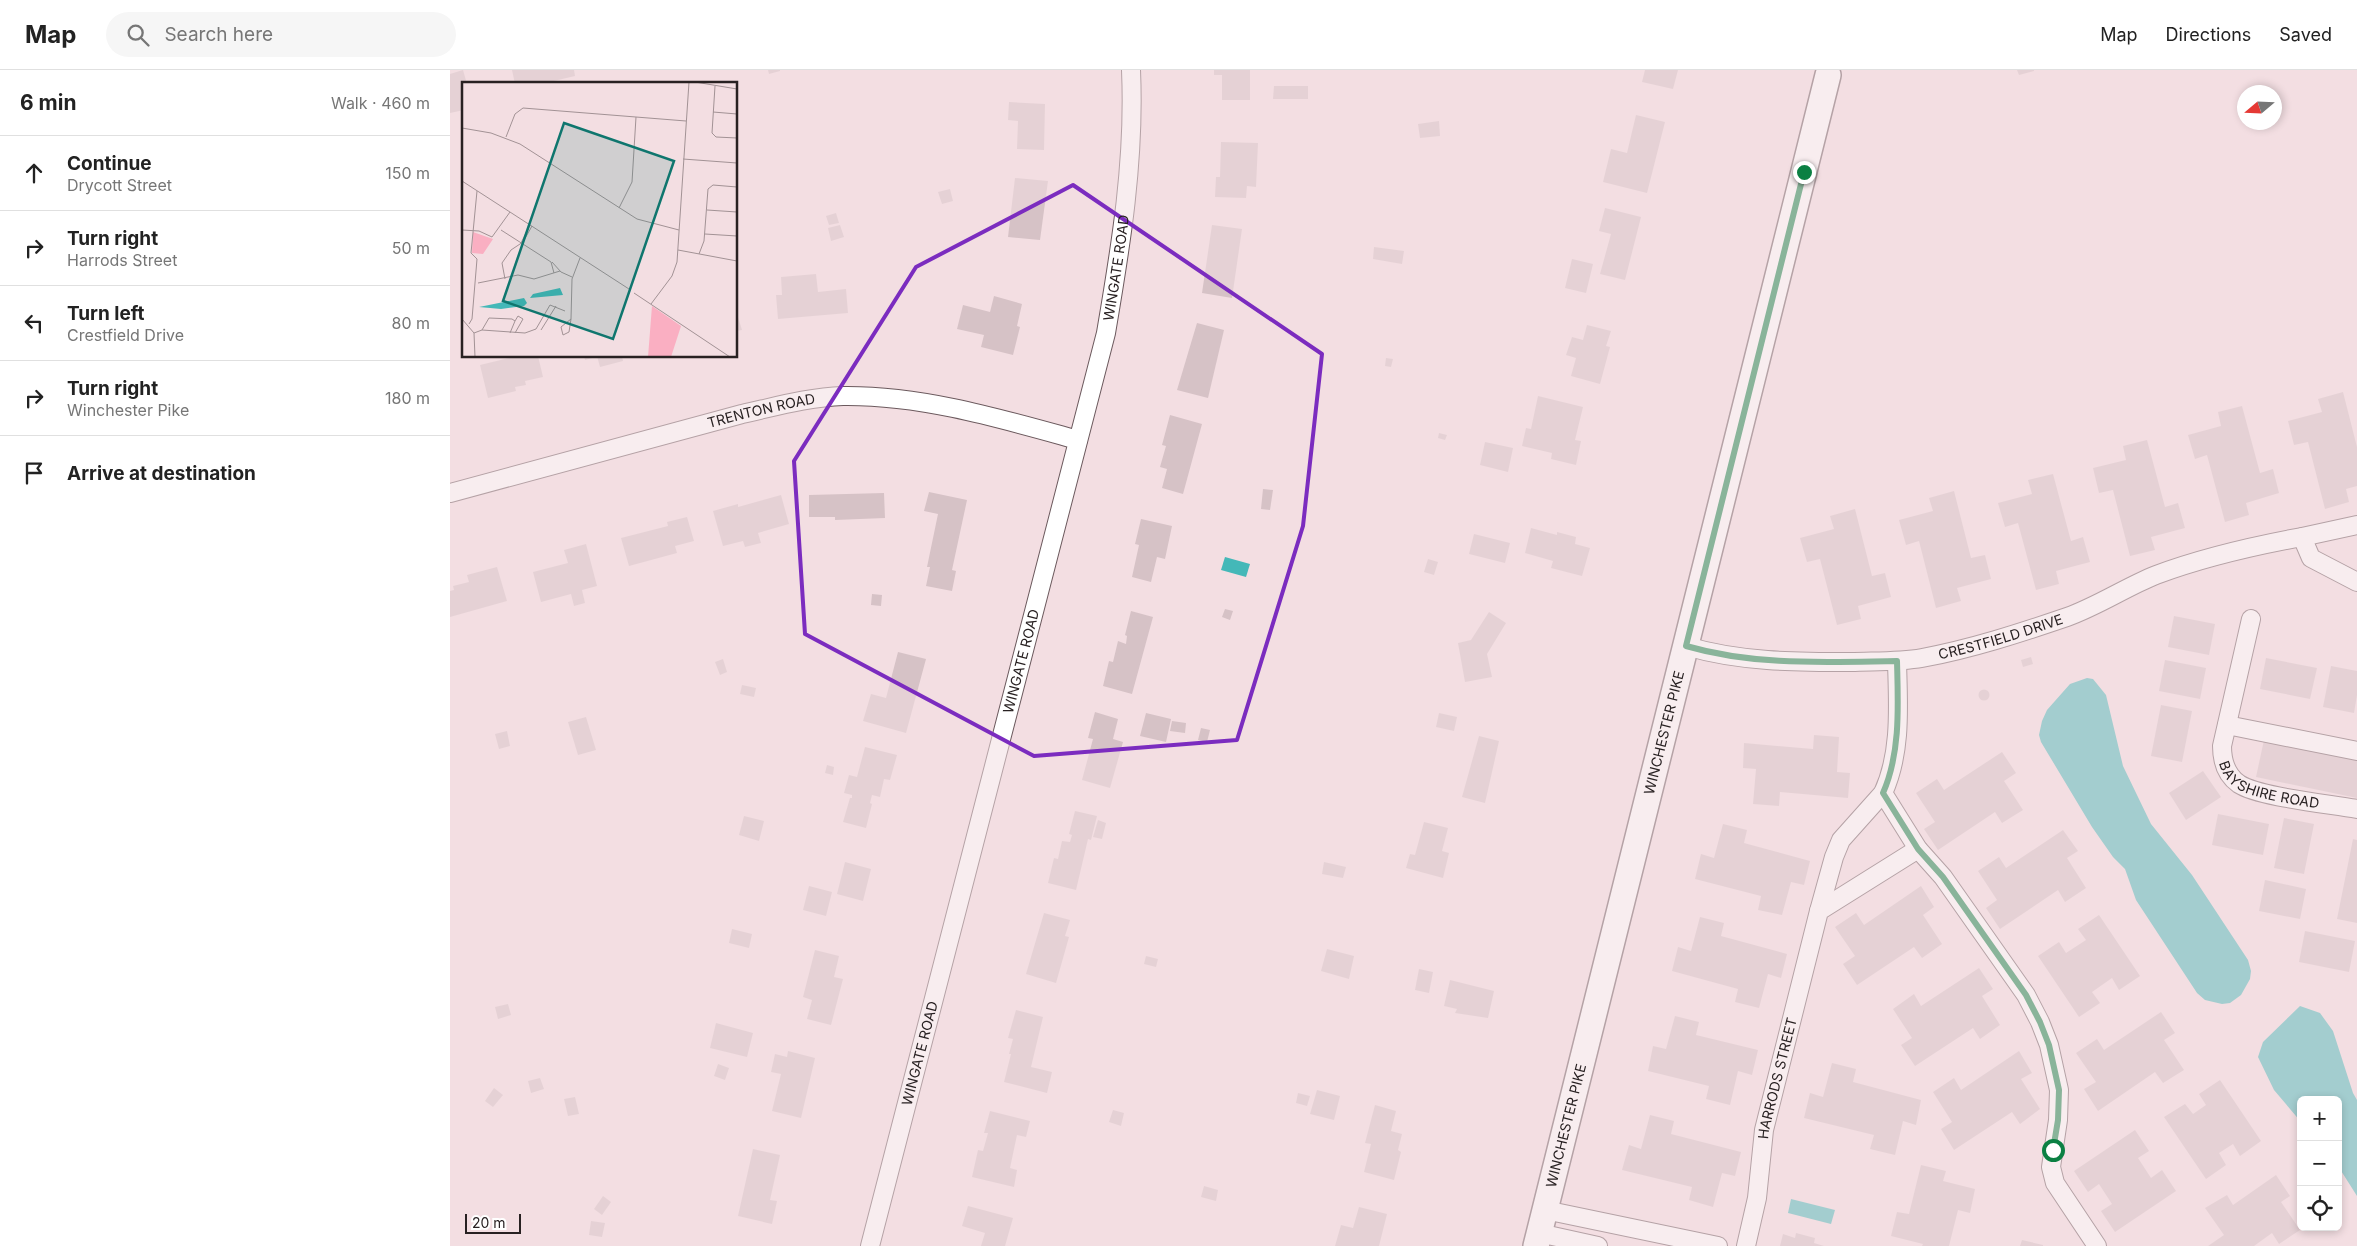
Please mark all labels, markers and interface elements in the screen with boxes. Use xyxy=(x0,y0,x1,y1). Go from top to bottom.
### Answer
search box xyxy=(106,12,456,57)
text: Map xyxy=(25,20,76,49)
icon: search xyxy=(124,21,152,49)
text: Search here xyxy=(164,23,273,46)
text: Map xyxy=(2100,24,2138,45)
text: Directions xyxy=(2166,24,2251,45)
text: Saved xyxy=(2279,24,2332,45)
inset map xyxy=(462,82,738,358)
north arrow xyxy=(2237,85,2282,130)
text: 6 min xyxy=(20,90,77,115)
text: Walk · 460 m xyxy=(331,93,430,113)
text: Continue xyxy=(67,152,152,175)
icon: ahead xyxy=(20,159,48,187)
route end xyxy=(1793,161,1816,184)
text: 150 m xyxy=(385,163,430,183)
text: Drycott Street xyxy=(67,175,172,195)
street label: WINGATE ROAD xyxy=(1099,214,1132,322)
text: Turn right xyxy=(67,227,158,250)
icon: right xyxy=(20,234,48,262)
text: 50 m xyxy=(392,238,430,258)
text: Harrods Street xyxy=(67,250,177,270)
text: Turn left xyxy=(67,302,145,325)
icon: left xyxy=(20,309,48,337)
text: 80 m xyxy=(391,313,430,333)
text: Crestfield Drive xyxy=(67,325,184,345)
text: Turn right xyxy=(67,377,158,400)
icon: right xyxy=(20,384,48,412)
text: 180 m xyxy=(385,388,430,408)
street label: TRENTON ROAD xyxy=(705,390,816,431)
text: Winchester Pike xyxy=(67,400,189,420)
icon: arrive xyxy=(20,459,48,487)
text: Arrive at destination xyxy=(67,462,256,485)
street label: WINGATE ROAD xyxy=(999,607,1042,715)
street label: CRESTFIELD DRIVE xyxy=(1937,610,2065,663)
street label: WINCHESTER PIKE xyxy=(1640,669,1687,796)
street label: BAYSHIRE ROAD xyxy=(2216,758,2321,811)
street label: WINGATE ROAD xyxy=(898,999,941,1107)
street label: HARRODS STREET xyxy=(1754,1016,1800,1140)
street label: WINCHESTER PIKE xyxy=(1542,1062,1589,1189)
map controls xyxy=(2297,1096,2342,1231)
button: + xyxy=(2297,1096,2342,1141)
route start xyxy=(2042,1139,2065,1162)
button: − xyxy=(2297,1141,2342,1186)
button: locate xyxy=(2297,1186,2342,1231)
scale bar xyxy=(465,1211,521,1234)
text: 20 m xyxy=(472,1214,506,1231)

